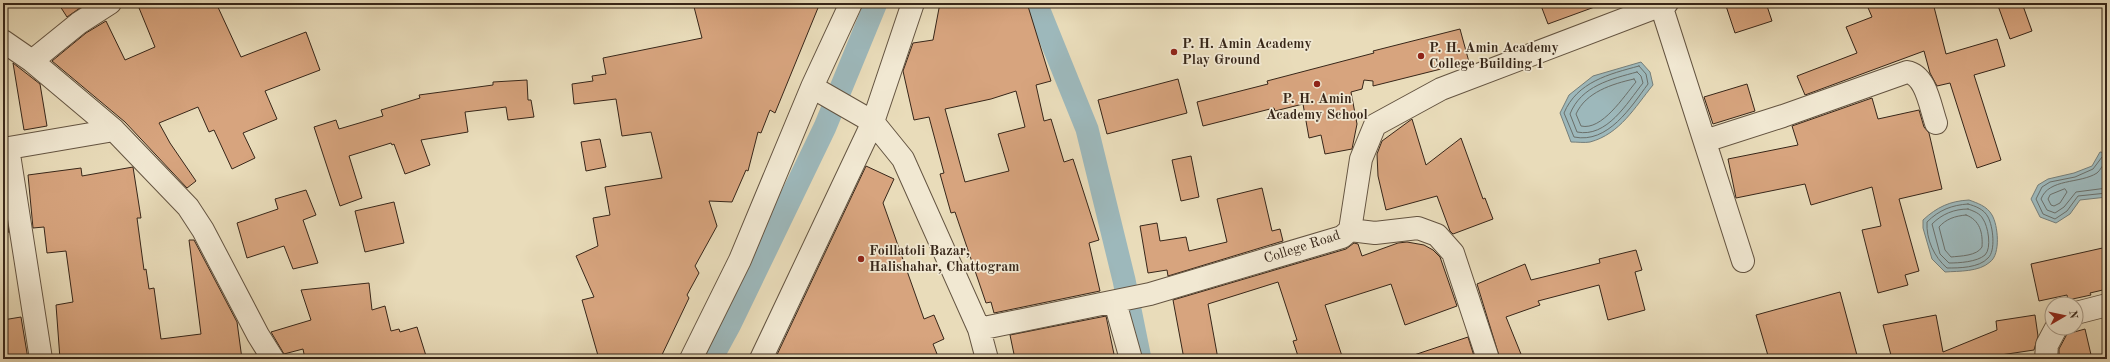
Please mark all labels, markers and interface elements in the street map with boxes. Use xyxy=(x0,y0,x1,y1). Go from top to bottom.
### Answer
place label: P. H. Amin Academy Play Ground xyxy=(1182,37,1312,67)
place label: P. H. Amin Academy College Building 1 xyxy=(1429,41,1559,71)
marker: P. H. Amin Academy Play Ground xyxy=(1169,47,1179,57)
marker: P. H. Amin Academy College Building 1 xyxy=(1416,51,1426,61)
marker: P. H. Amin Academy School xyxy=(1312,79,1322,89)
place label: P. H. Amin Academy School xyxy=(1266,92,1368,122)
street label: College Road xyxy=(1262,228,1342,266)
place label: Foillatoli Bazar, Halishahar, Chattogram xyxy=(869,244,1020,274)
marker: Foillatoli Bazar, Halishahar, Chattogram xyxy=(856,254,866,264)
north arrow xyxy=(2044,296,2084,336)
text: N xyxy=(2066,310,2079,320)

